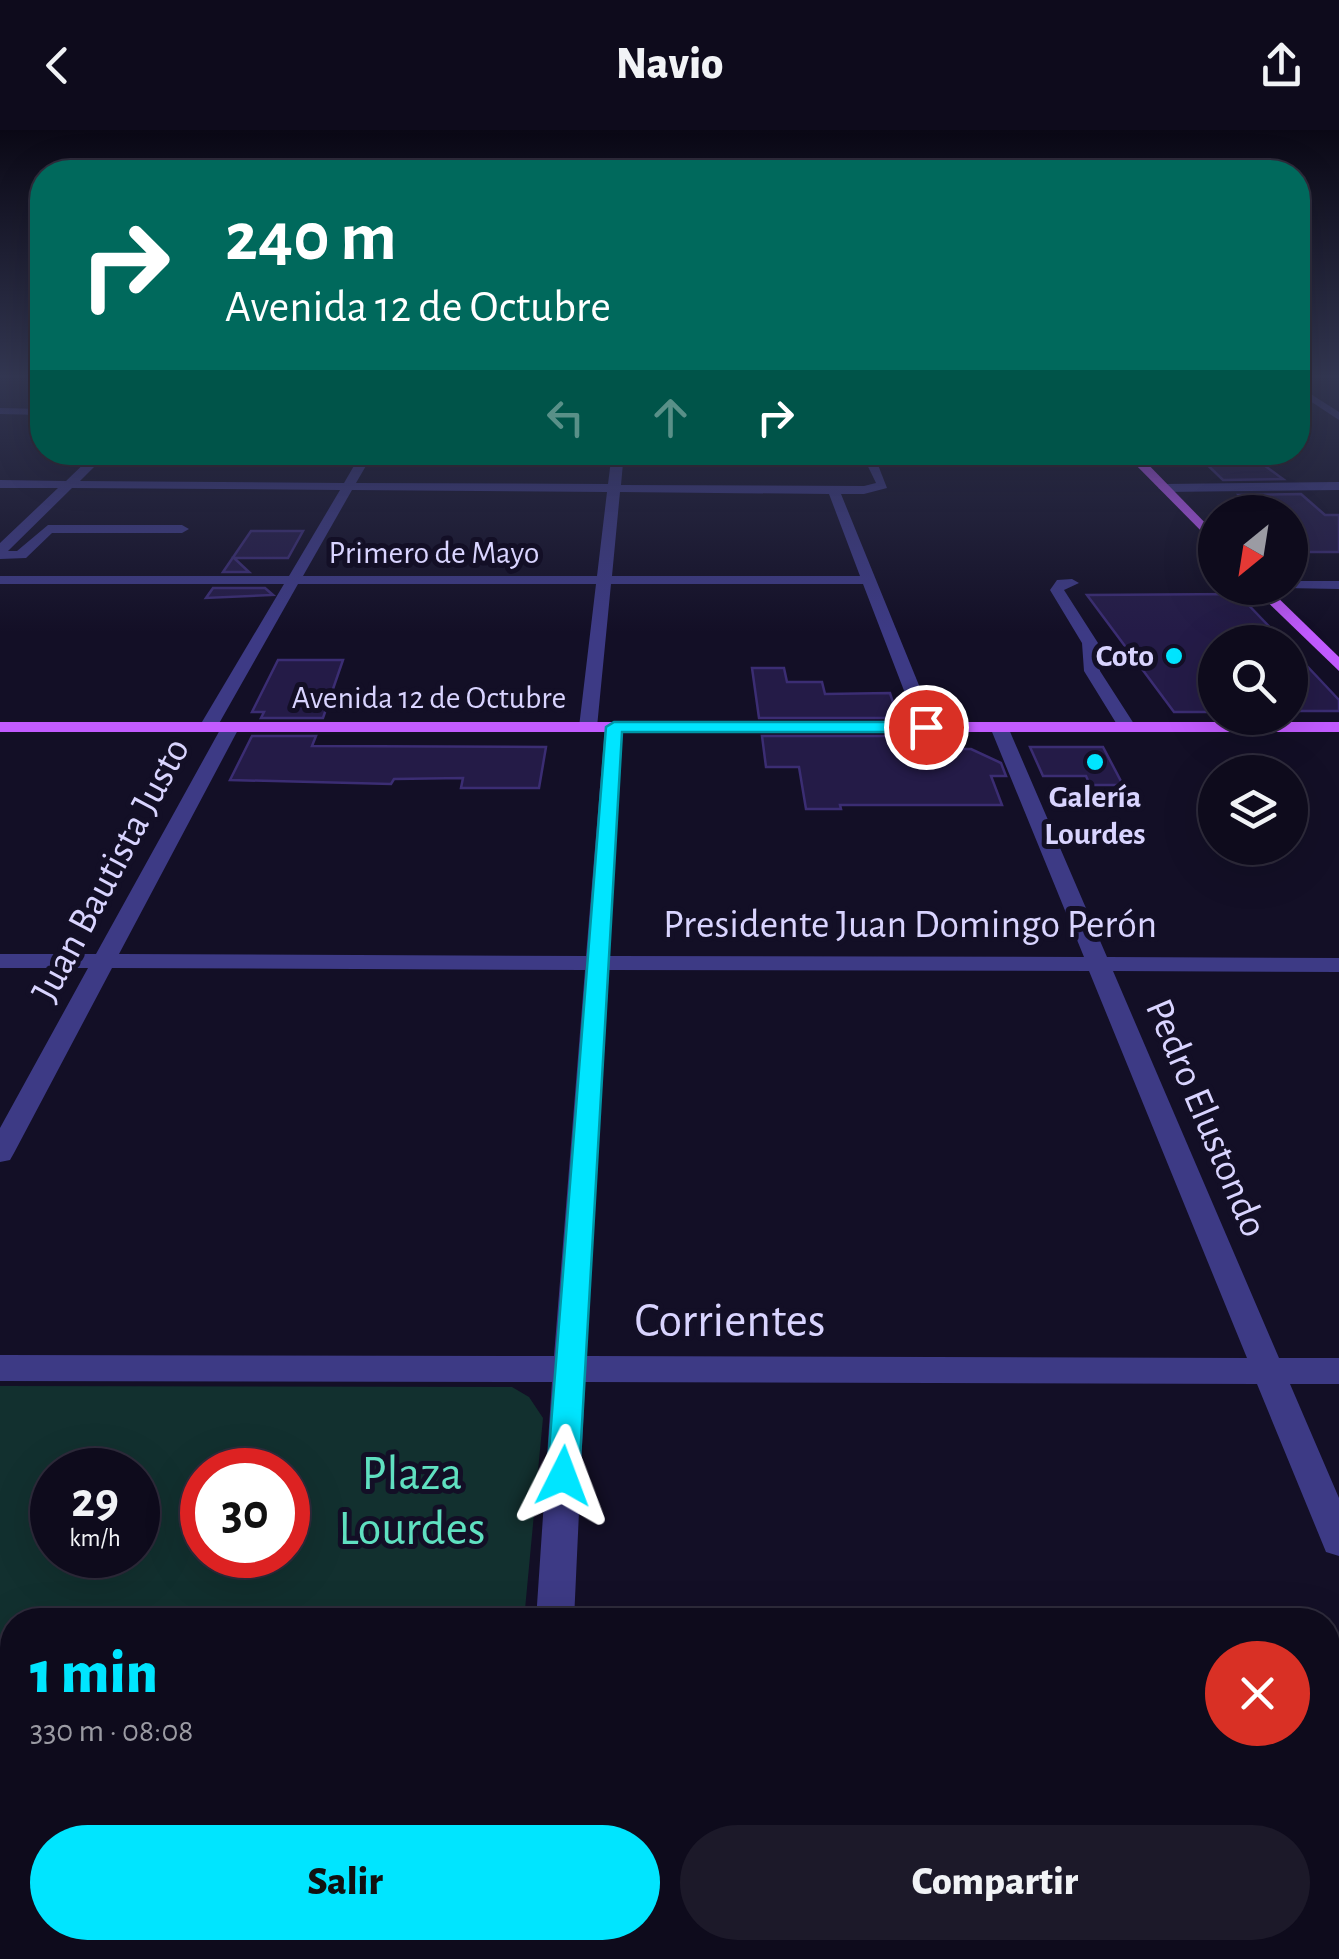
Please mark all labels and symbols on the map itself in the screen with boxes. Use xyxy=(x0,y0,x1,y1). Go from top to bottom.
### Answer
north arrow xyxy=(1198,495,1308,605)
street label: Primero de Mayo xyxy=(329,537,539,569)
place label: Coto xyxy=(1096,640,1154,672)
marker: Coto xyxy=(1163,645,1185,667)
street label: Avenida 12 de Octubre xyxy=(292,682,566,714)
pin xyxy=(884,685,969,770)
street label: Juan Bautista Justo xyxy=(25,732,197,1008)
marker: Galería Lourdes xyxy=(1084,751,1106,773)
place label: Galería Lourdes xyxy=(1044,781,1146,850)
street label: Presidente Juan Domingo Perón xyxy=(663,905,1157,945)
street label: Pedro Elustondo xyxy=(1138,993,1274,1243)
street label: Corrientes xyxy=(634,1298,826,1346)
position arrow xyxy=(511,1424,615,1528)
speed limit sign: 30 xyxy=(180,1448,310,1578)
park label: Plaza Lourdes xyxy=(338,1451,486,1554)

